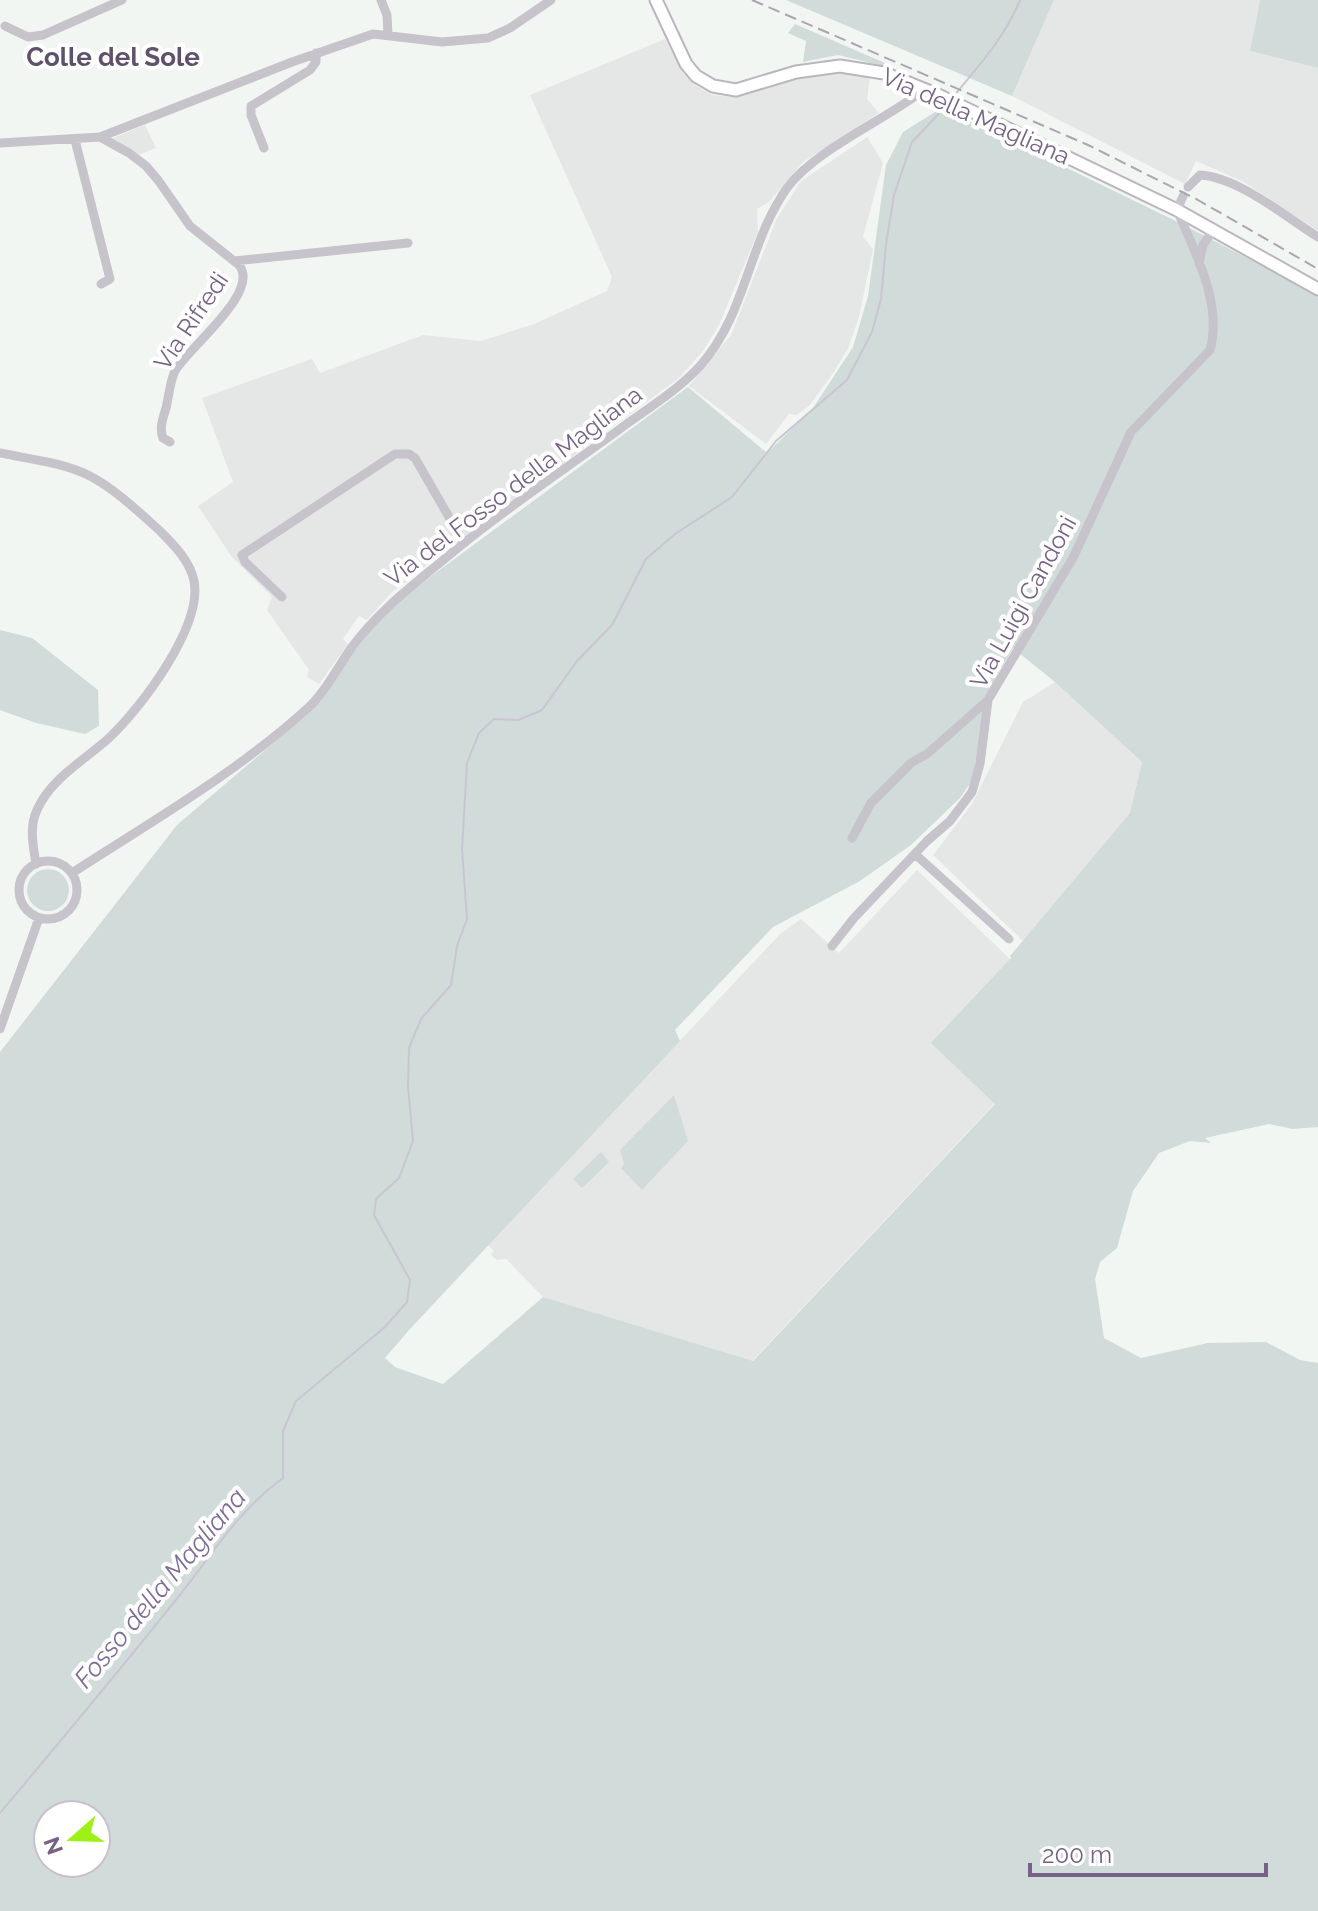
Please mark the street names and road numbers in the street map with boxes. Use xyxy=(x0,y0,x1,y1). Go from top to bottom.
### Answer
street label: Via della Magliana xyxy=(877,62,1075,170)
street label: Via Rifredi xyxy=(148,267,234,375)
street label: Via del Fosso della Magliana xyxy=(379,380,647,592)
street label: Via Luigi Candoni xyxy=(964,511,1082,693)

